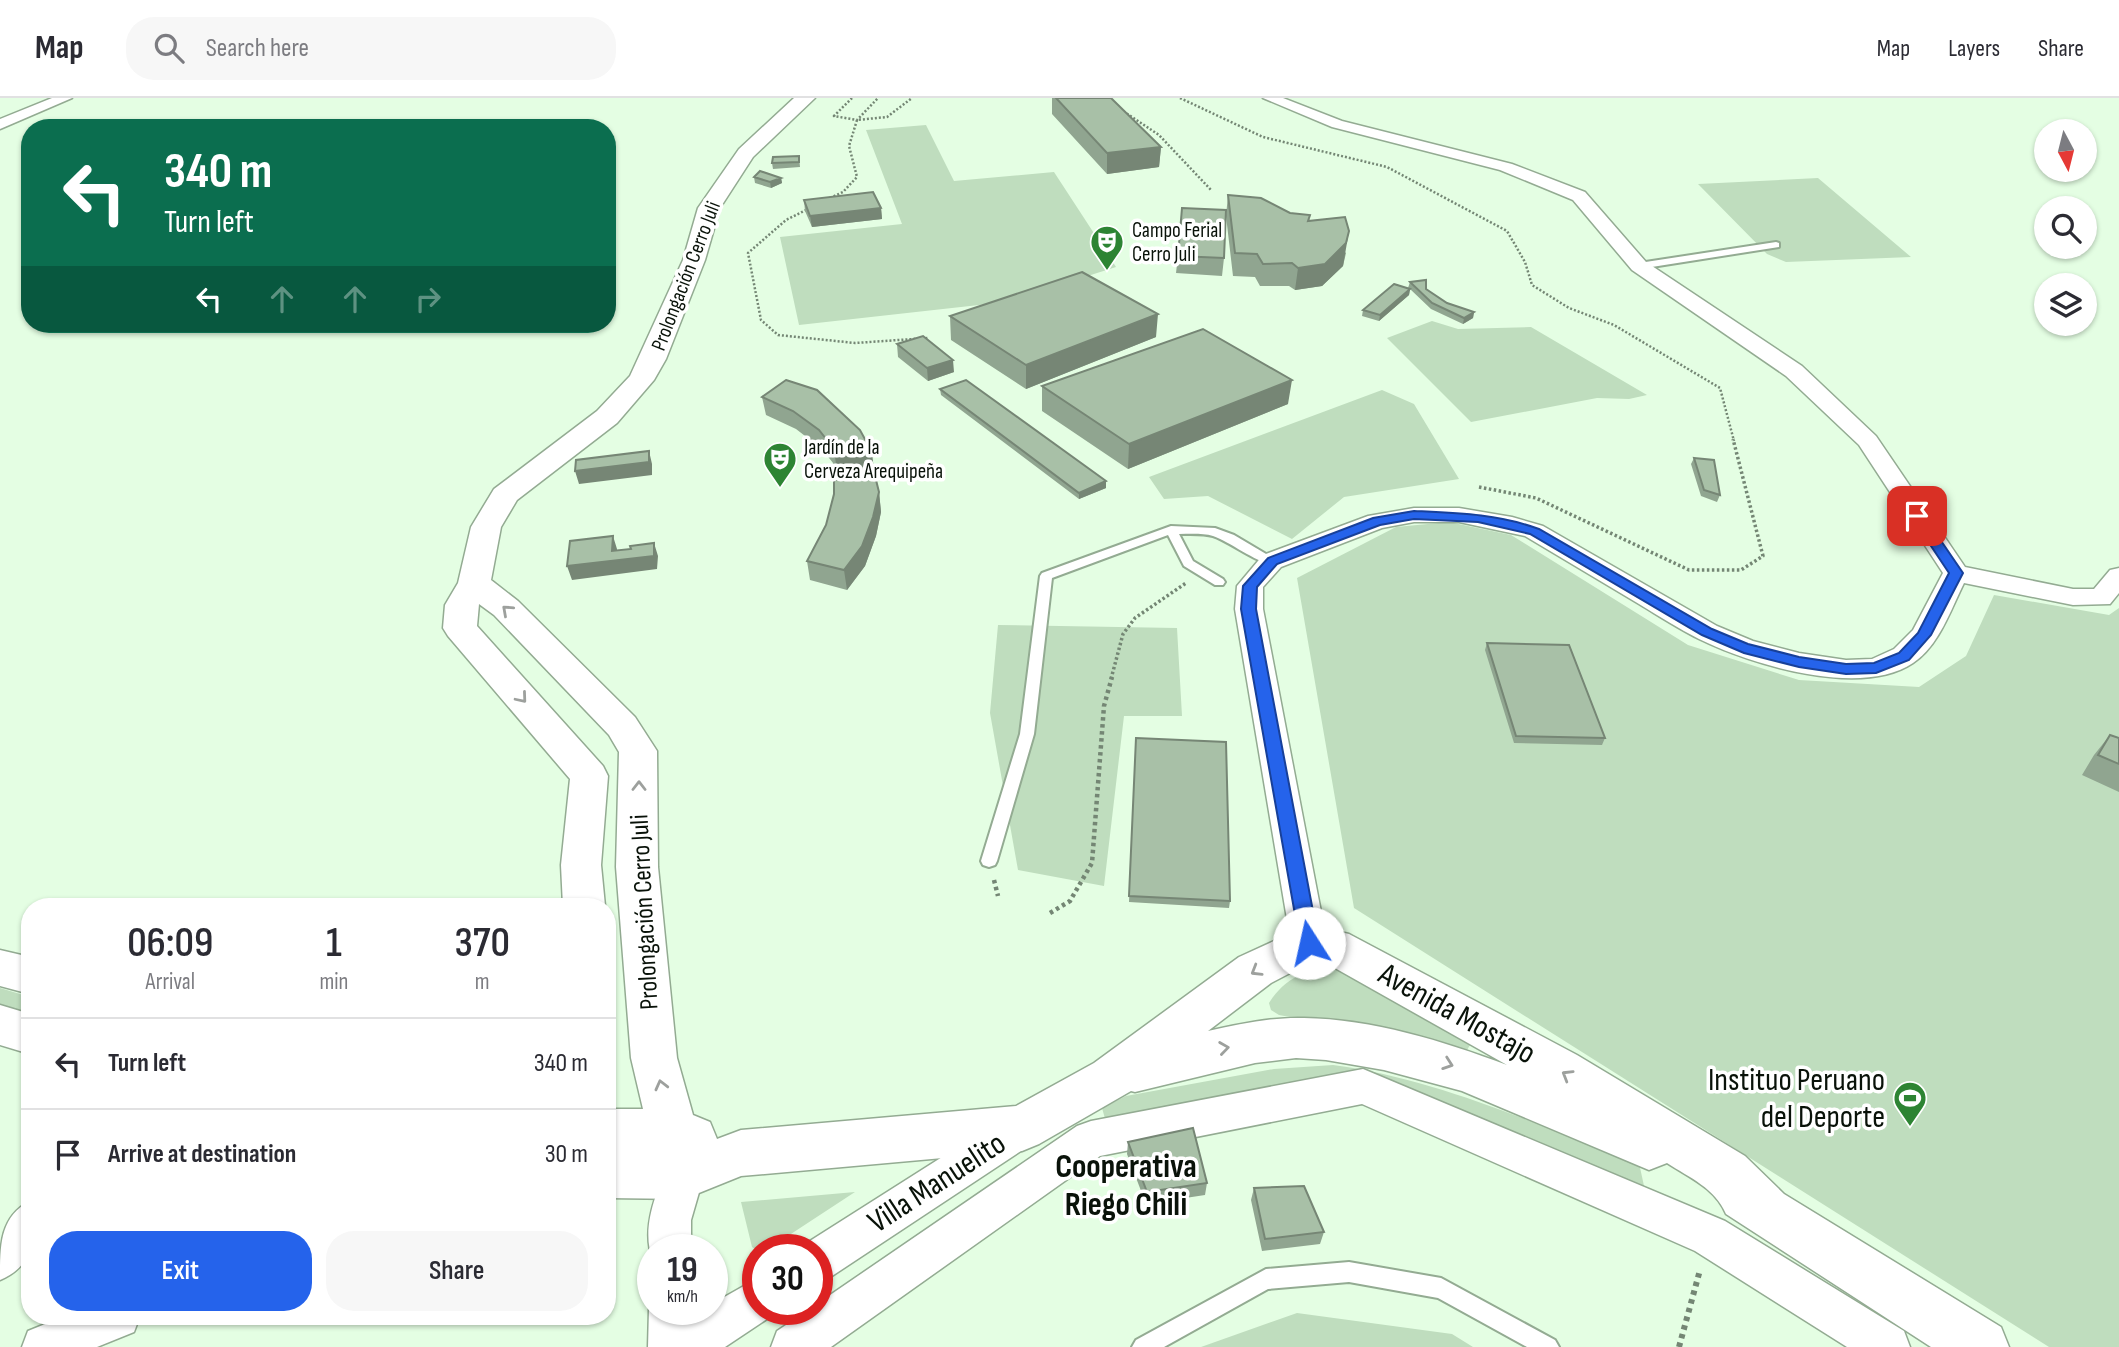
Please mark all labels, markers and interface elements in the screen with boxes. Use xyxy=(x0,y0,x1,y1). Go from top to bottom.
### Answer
search box xyxy=(126,17,616,80)
text: Map xyxy=(35,28,84,68)
icon: search xyxy=(150,29,188,67)
text: Search here xyxy=(206,33,309,64)
text: Map xyxy=(1877,34,1910,63)
text: Layers xyxy=(1948,34,2000,63)
text: Share xyxy=(2038,34,2084,63)
north arrow xyxy=(2034,119,2096,182)
map controls xyxy=(2034,119,2097,336)
text: 340 m xyxy=(164,143,272,202)
icon: left xyxy=(49,147,140,238)
button: search xyxy=(2034,196,2097,259)
street label: Prolongación Cerro Juli xyxy=(646,198,726,354)
text: Turn left xyxy=(164,203,254,242)
place label: Campo Ferial Cerro Juli xyxy=(1132,218,1222,267)
theatre icon: Campo Ferial Cerro Juli xyxy=(1088,223,1126,272)
button: layers xyxy=(2034,273,2097,336)
icon: left xyxy=(190,280,228,318)
icon: ahead xyxy=(263,280,301,318)
icon: ahead xyxy=(336,280,374,318)
icon: right xyxy=(409,280,447,318)
place label: Jardín de la Cerveza Arequipeña xyxy=(803,435,943,484)
theatre icon: Jardín de la Cerveza Arequipeña xyxy=(761,440,799,489)
pin xyxy=(1887,486,1947,546)
icon: arrive xyxy=(1898,497,1936,535)
one-way arrow xyxy=(502,606,515,618)
one-way arrow xyxy=(514,690,526,703)
one-way arrow xyxy=(631,780,647,790)
street label: Prolongación Cerro Juli xyxy=(624,814,666,1010)
position arrow xyxy=(1272,906,1346,980)
text: 06:09 xyxy=(127,918,213,969)
text: 1 xyxy=(326,918,342,969)
text: 370 xyxy=(455,918,510,969)
street label: Avenida Mostajo xyxy=(1371,954,1542,1073)
one-way arrow xyxy=(1251,963,1264,976)
text: Arrival xyxy=(146,968,195,996)
text: min xyxy=(320,968,348,996)
text: m xyxy=(475,968,490,996)
one-way arrow xyxy=(1218,1041,1230,1056)
icon: left xyxy=(49,1045,87,1083)
text: Turn left xyxy=(108,1048,186,1079)
text: 340 m xyxy=(534,1048,588,1079)
one-way arrow xyxy=(1441,1056,1453,1070)
place label: Instituo Peruano del Deporte xyxy=(1708,1061,1885,1137)
one-way arrow xyxy=(1561,1070,1574,1083)
one-way arrow xyxy=(655,1079,669,1091)
sports icon: Instituo Peruano del Deporte xyxy=(1891,1079,1929,1128)
street label: Villa Manuelito xyxy=(861,1124,1013,1242)
icon: arrive xyxy=(49,1136,87,1174)
text: Arrive at destination xyxy=(108,1139,296,1170)
text: 30 m xyxy=(545,1139,588,1170)
district label: Cooperativa Riego Chili xyxy=(1055,1147,1197,1225)
button: Exit xyxy=(49,1231,312,1311)
button: Share xyxy=(326,1231,588,1311)
speed limit sign: 30 xyxy=(742,1234,833,1325)
text: 19 xyxy=(667,1249,698,1292)
text: km/h xyxy=(667,1286,698,1307)

